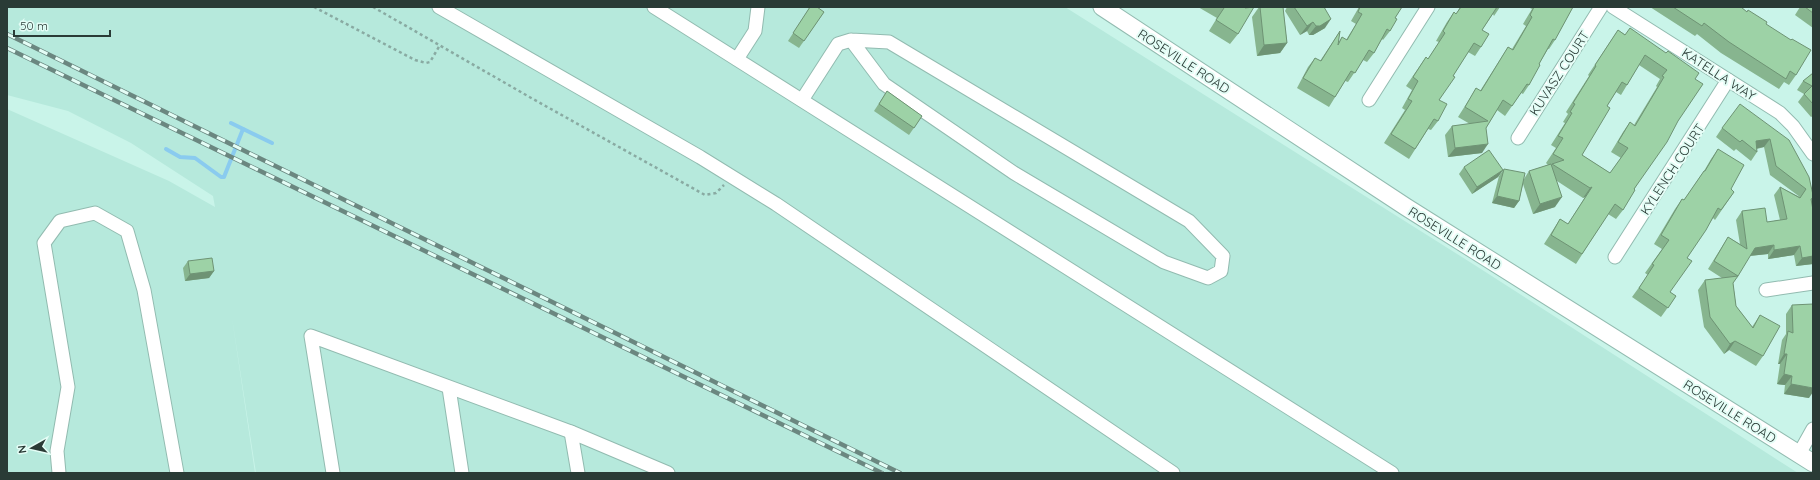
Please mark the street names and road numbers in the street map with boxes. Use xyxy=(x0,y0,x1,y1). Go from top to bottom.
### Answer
street label: ROSEVILLE ROAD xyxy=(1135,25,1233,97)
street label: KUVASZ COURT xyxy=(1526,28,1592,118)
street label: KATELLA WAY xyxy=(1679,44,1760,104)
street label: KYLENCH COURT xyxy=(1637,120,1708,218)
street label: ROSEVILLE ROAD xyxy=(1406,203,1504,273)
street label: ROSEVILLE ROAD xyxy=(1681,376,1779,446)

